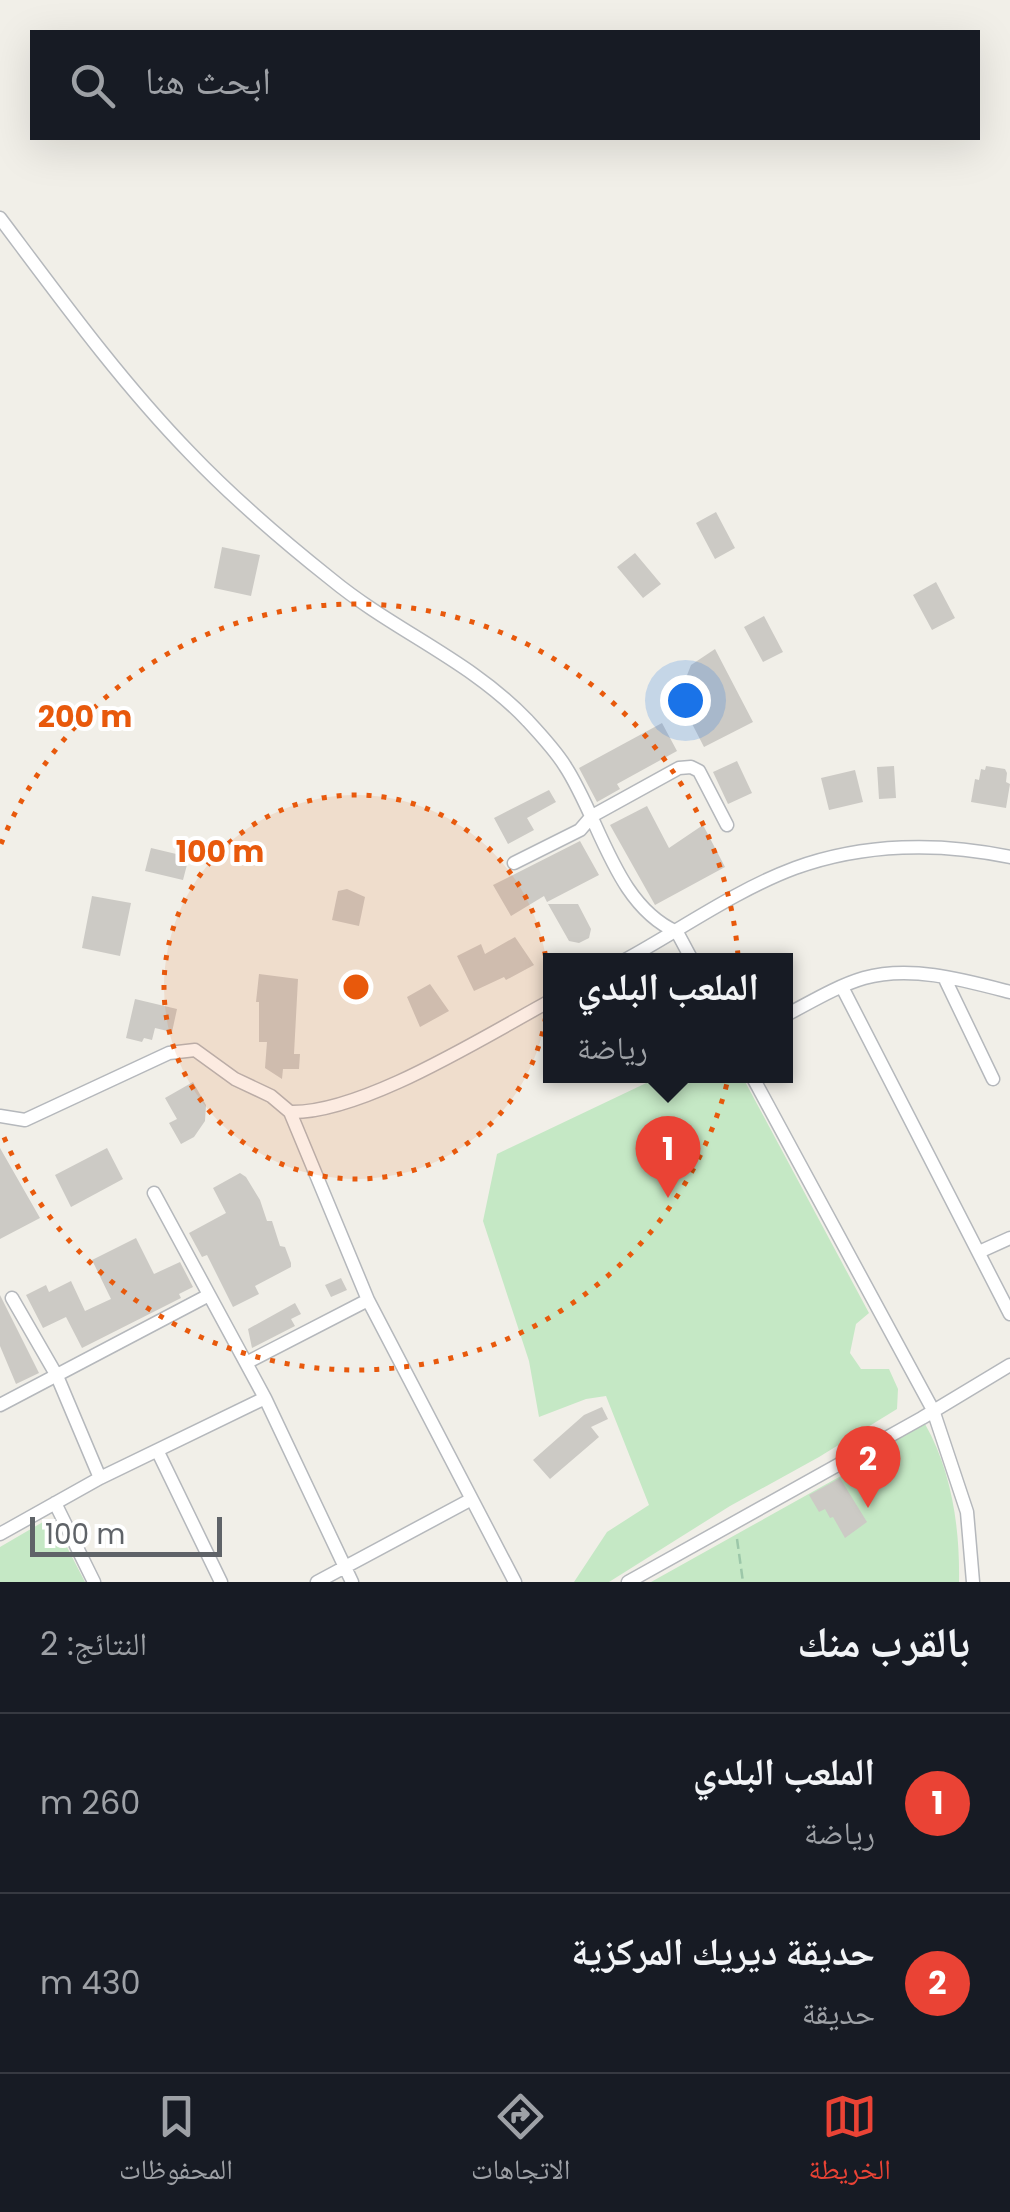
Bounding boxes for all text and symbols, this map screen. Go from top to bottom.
search box [30,30,980,140]
text: ابحث هنا [145,54,271,107]
icon: search [65,58,120,113]
your location [660,675,711,726]
text: 200 m [38,695,132,738]
text: 100 m [176,830,264,873]
popup [543,953,793,1083]
text: الملعب البلدي [577,960,759,1013]
centre of rings [338,969,374,1005]
text: رياضة [577,1025,648,1070]
pin: 1 [636,1116,700,1198]
pin: 2 [836,1426,900,1508]
scale bar [30,1512,222,1556]
text: 100 m [45,1515,125,1554]
text: بالقرب منك [797,1613,970,1672]
text: النتائج: 2 [40,1621,147,1666]
text: الملعب البلدي [693,1745,875,1798]
text: 260 m [40,1780,140,1825]
text: 1 [931,1780,944,1825]
text: رياضة [804,1810,875,1855]
text: حديقة ديريك المركزية [571,1925,875,1978]
text: 430 m [40,1960,141,2005]
text: 2 [928,1960,947,2005]
text: حديقة [802,1990,875,2035]
tab: المحفوظات [119,2089,233,2197]
tab: الاتجاهات [471,2089,570,2197]
tab: الخريطة [809,2089,891,2197]

